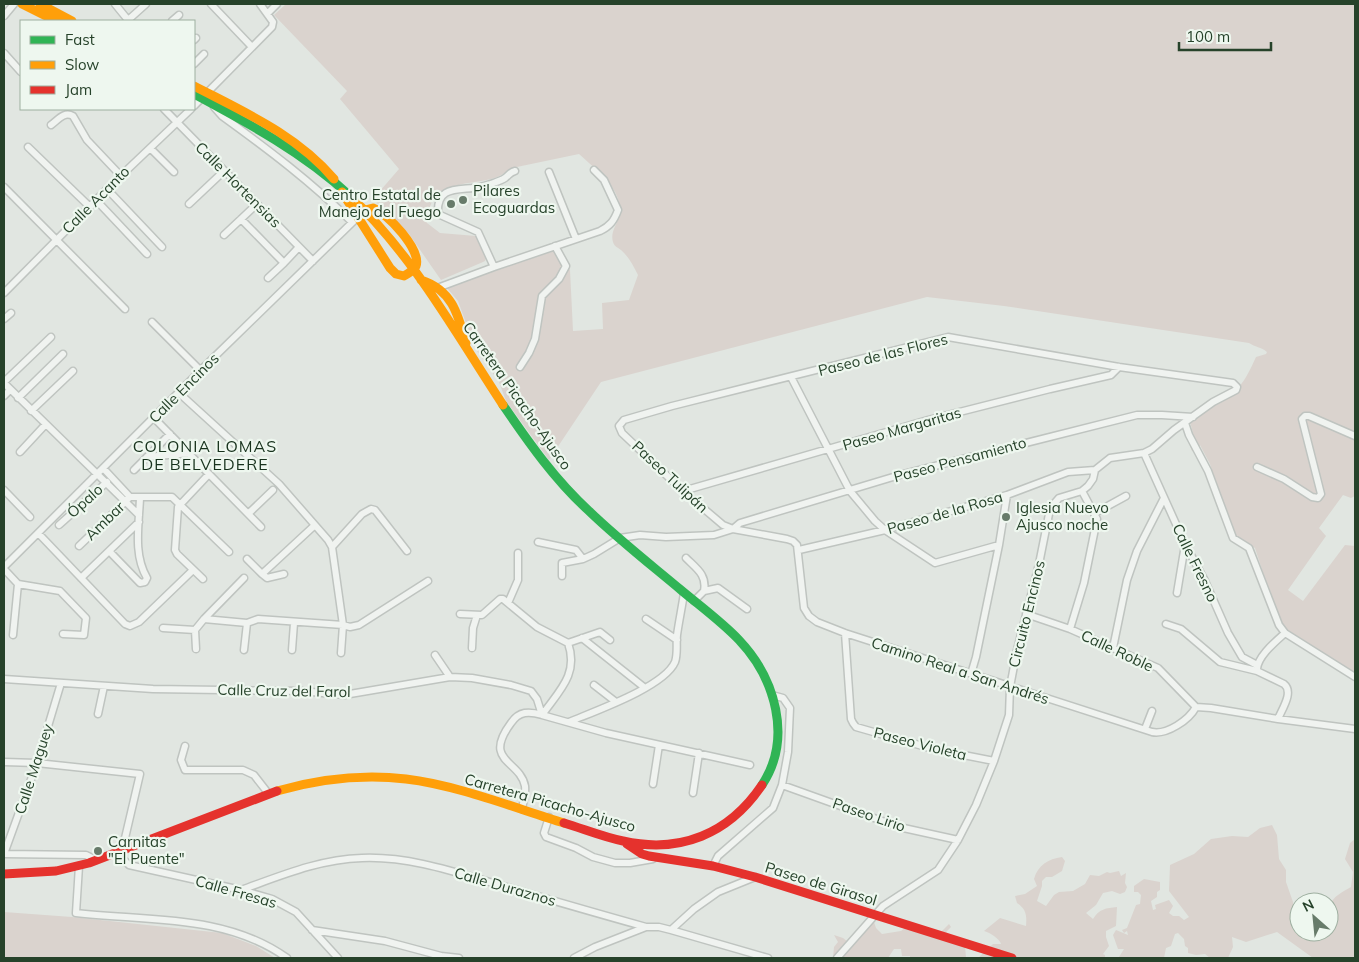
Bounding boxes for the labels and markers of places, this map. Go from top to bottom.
place label: Pilares Ecoguardas [473,181,555,217]
place label: Centro Estatal de Manejo del Fuego [319,185,441,221]
marker: Pilares Ecoguardas [457,194,469,206]
marker: Centro Estatal de Manejo del Fuego [445,198,457,210]
place label: Iglesia Nuevo Ajusco noche [1016,498,1109,534]
marker: Iglesia Nuevo Ajusco noche [1000,511,1012,523]
place label: Carnitas "El Puente" [108,832,185,868]
marker: Carnitas "El Puente" [92,845,104,857]

